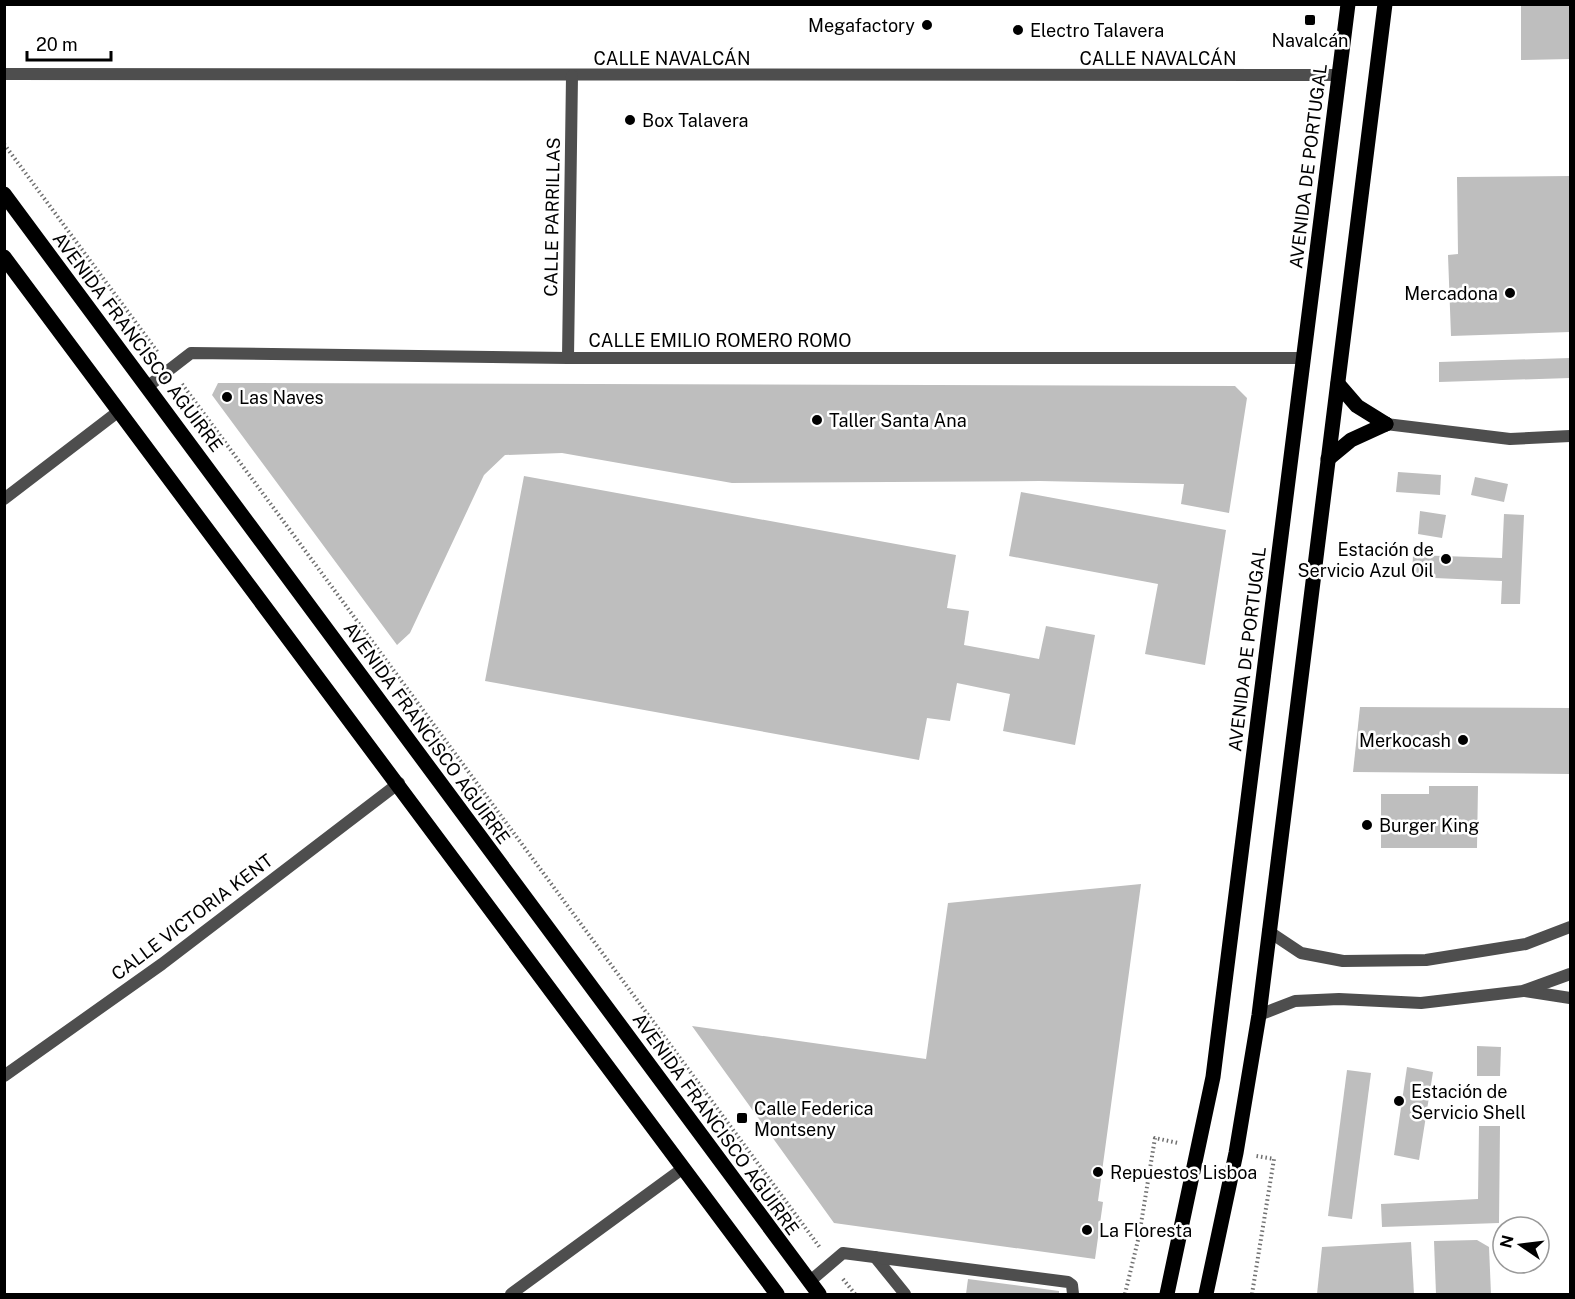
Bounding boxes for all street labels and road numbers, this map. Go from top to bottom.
street label: CALLE NAVALCÁN [594,47,750,69]
street label: CALLE NAVALCÁN [1080,47,1236,69]
street label: AVENIDA DE PORTUGAL [1285,62,1331,270]
street label: CALLE PARRILLAS [540,137,564,297]
street label: AVENIDA FRANCISCO AGUIRRE [49,228,227,456]
street label: CALLE EMILIO ROMERO ROMO [588,330,852,351]
street label: AVENIDA DE PORTUGAL [1224,545,1270,753]
street label: AVENIDA FRANCISCO AGUIRRE [339,618,515,848]
street label: CALLE VICTORIA KENT [107,849,277,984]
street label: AVENIDA FRANCISCO AGUIRRE [628,1009,804,1239]

